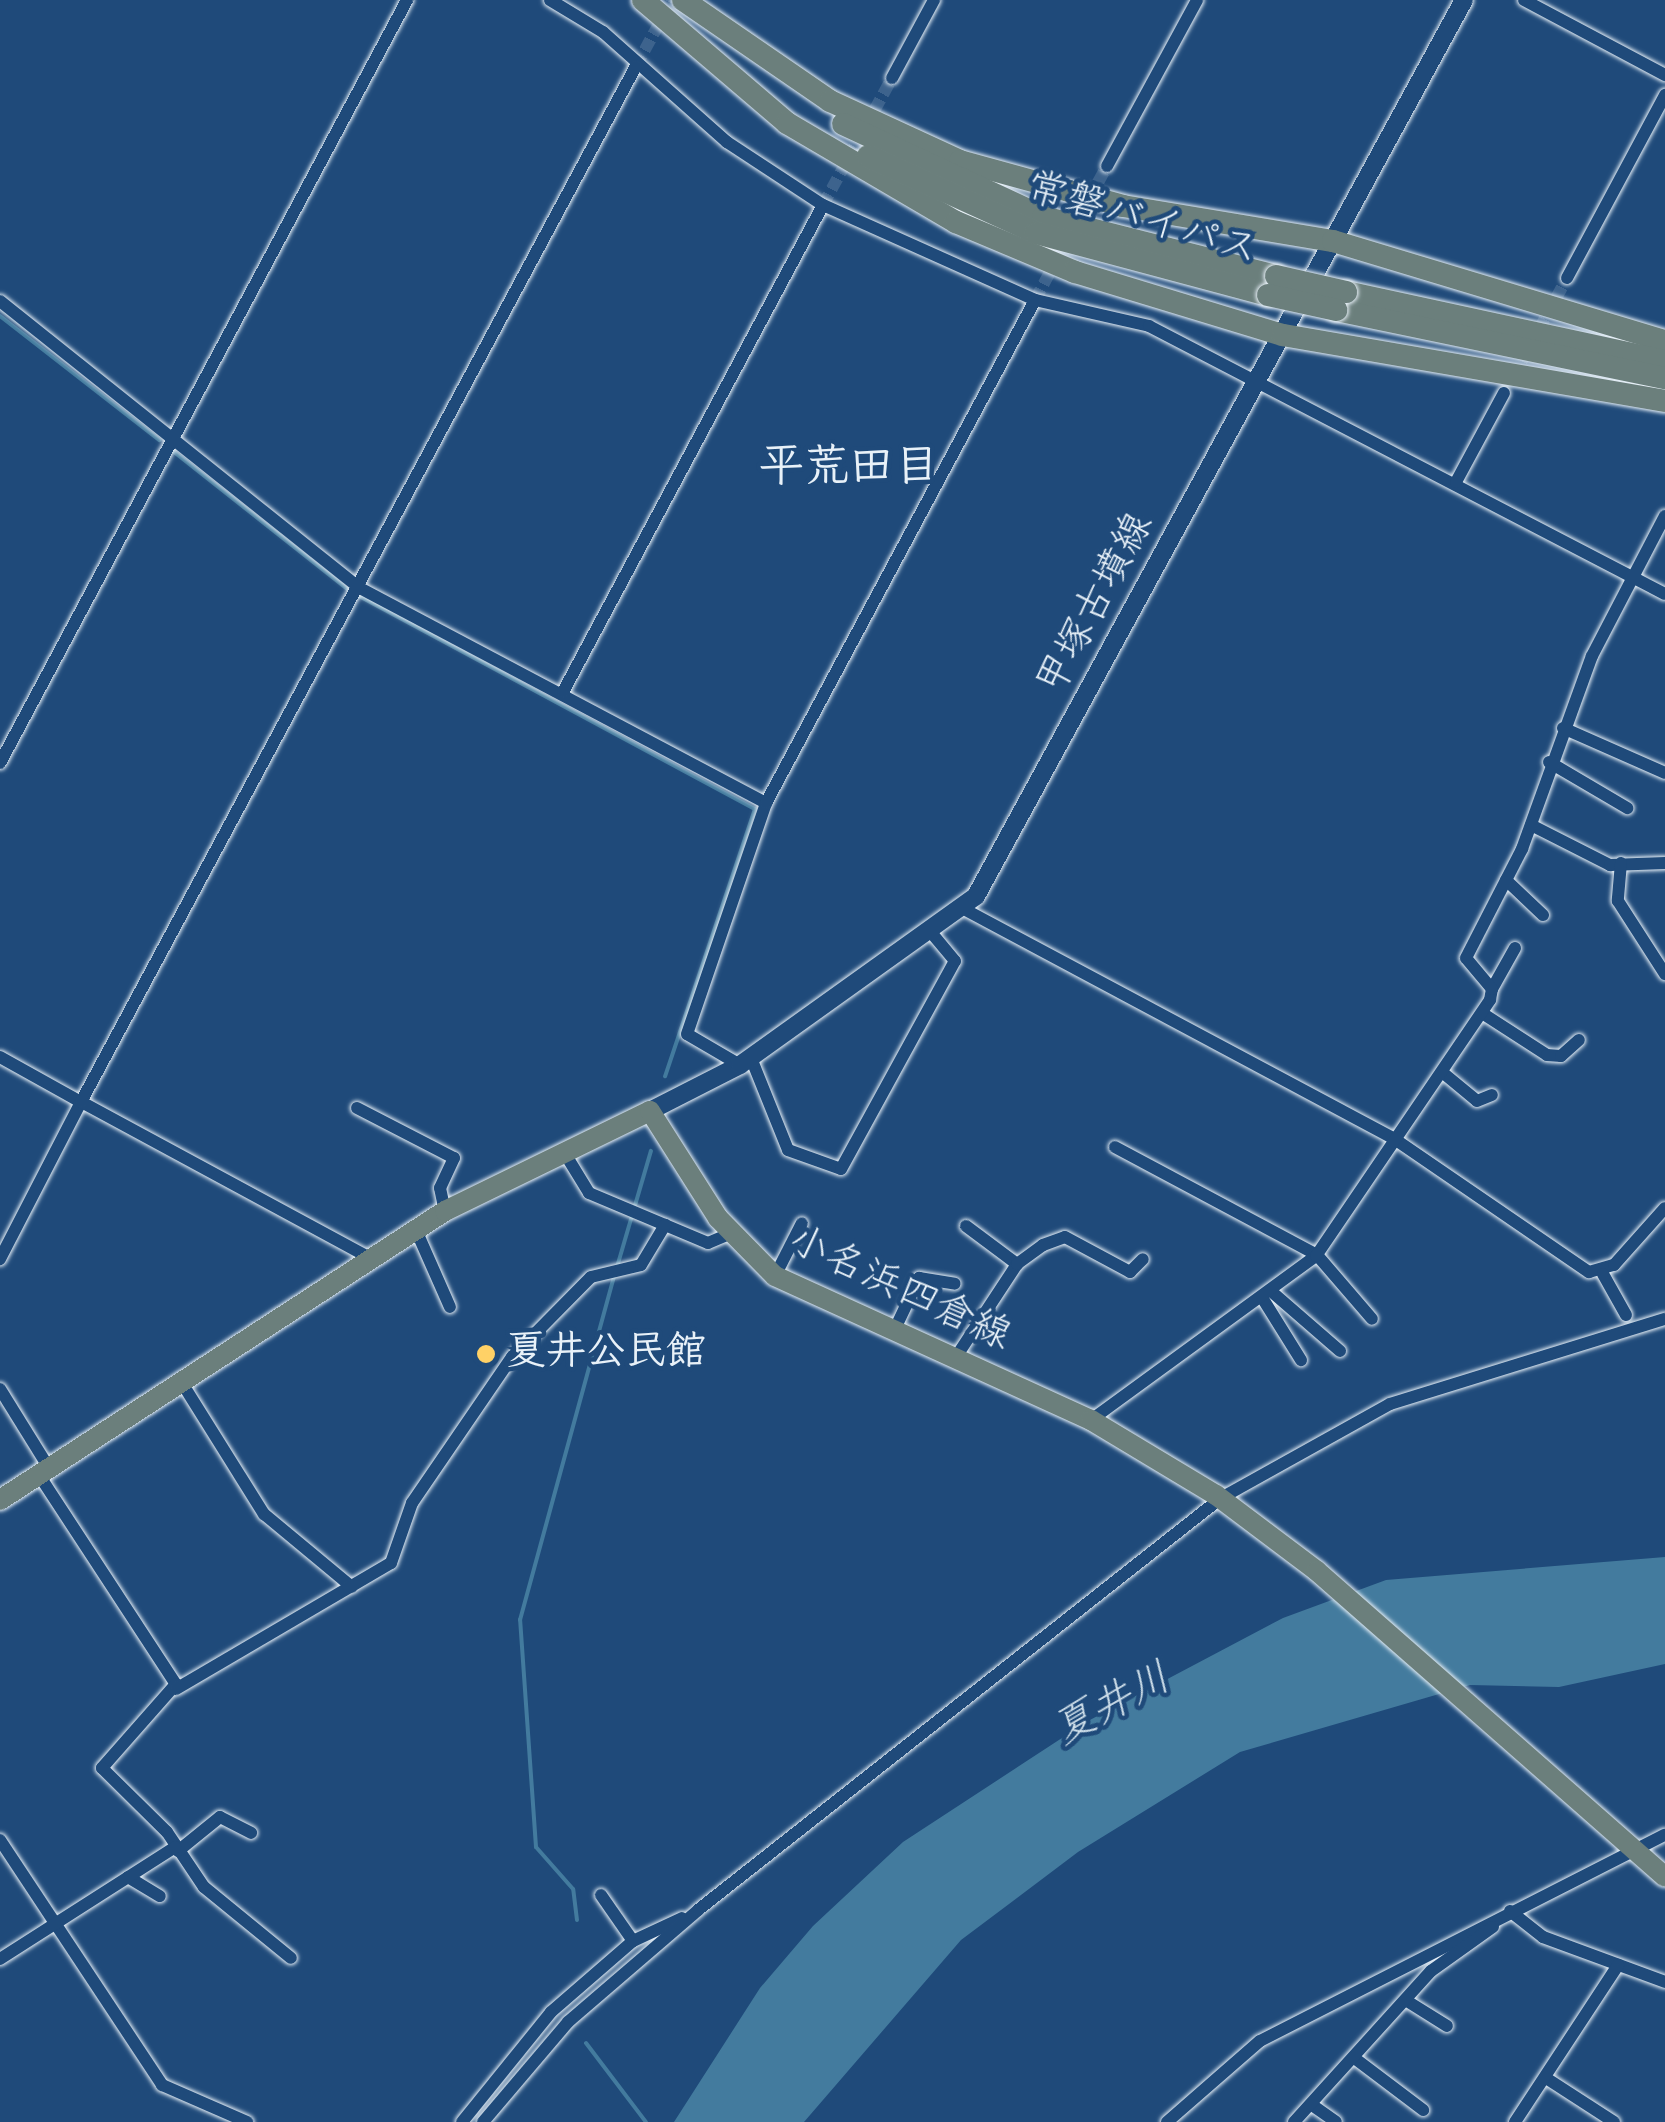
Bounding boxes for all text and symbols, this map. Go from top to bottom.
street label: 常磐バイパス [1020,165,1264,277]
district label: 平荒田目 [759,443,939,497]
street label: 甲塚古墳線 [1029,505,1165,705]
street label: 小名浜四倉線 [780,1218,1018,1362]
place label: 夏井公民館 [506,1330,706,1378]
marker: 夏井公民館 [475,1343,497,1365]
water label: 夏井川 [1046,1654,1180,1758]

